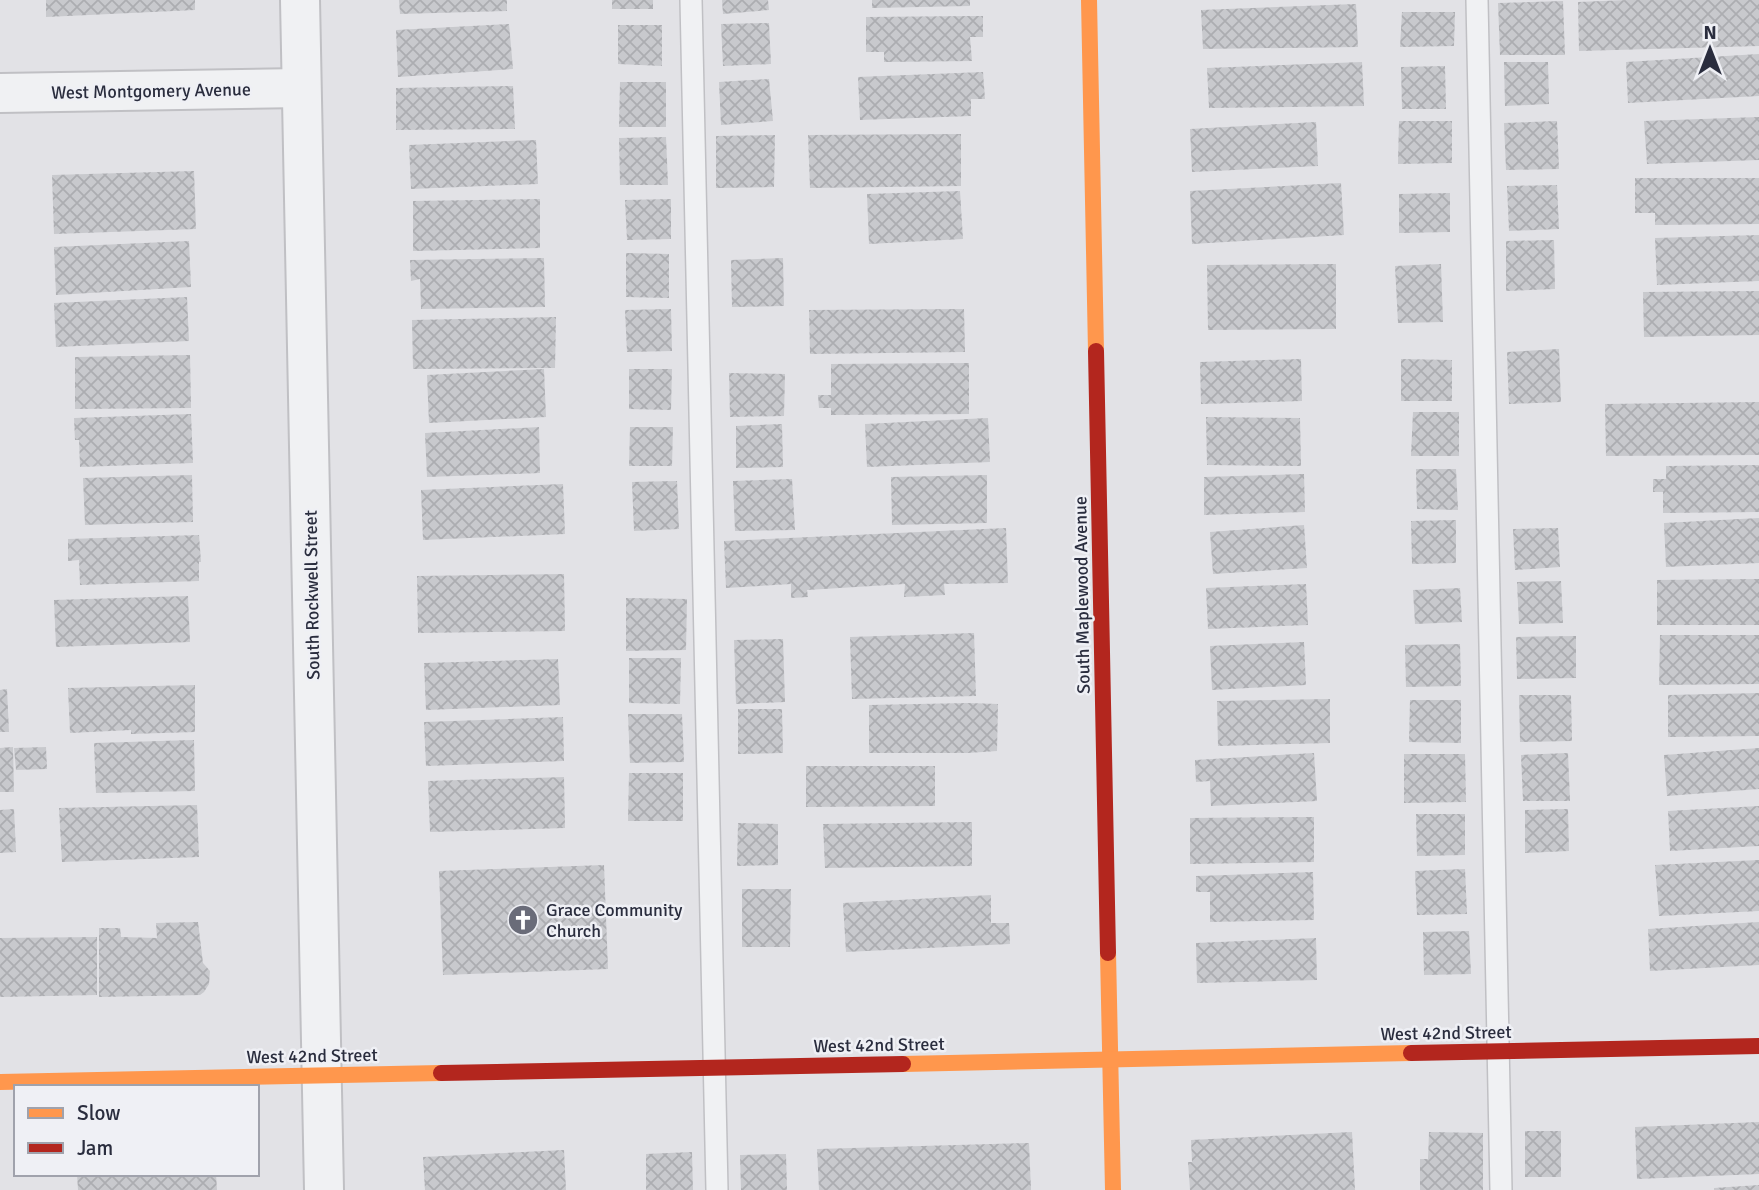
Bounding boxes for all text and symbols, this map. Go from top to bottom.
north arrow [1675,14,1745,84]
text: N [1703,21,1717,45]
street label: West Montgomery Avenue [51,78,251,104]
street label: South Maplewood Avenue [1069,496,1095,694]
street label: South Rockwell Street [300,510,324,680]
place label: Grace Community Church [546,899,683,942]
church icon: Grace Community Church [506,903,540,937]
street label: West 42nd Street [1380,1021,1512,1045]
street label: West 42nd Street [813,1033,945,1057]
street label: West 42nd Street [246,1044,378,1068]
legend [14,1085,259,1176]
text: Slow [77,1100,121,1126]
text: Jam [77,1135,113,1161]

